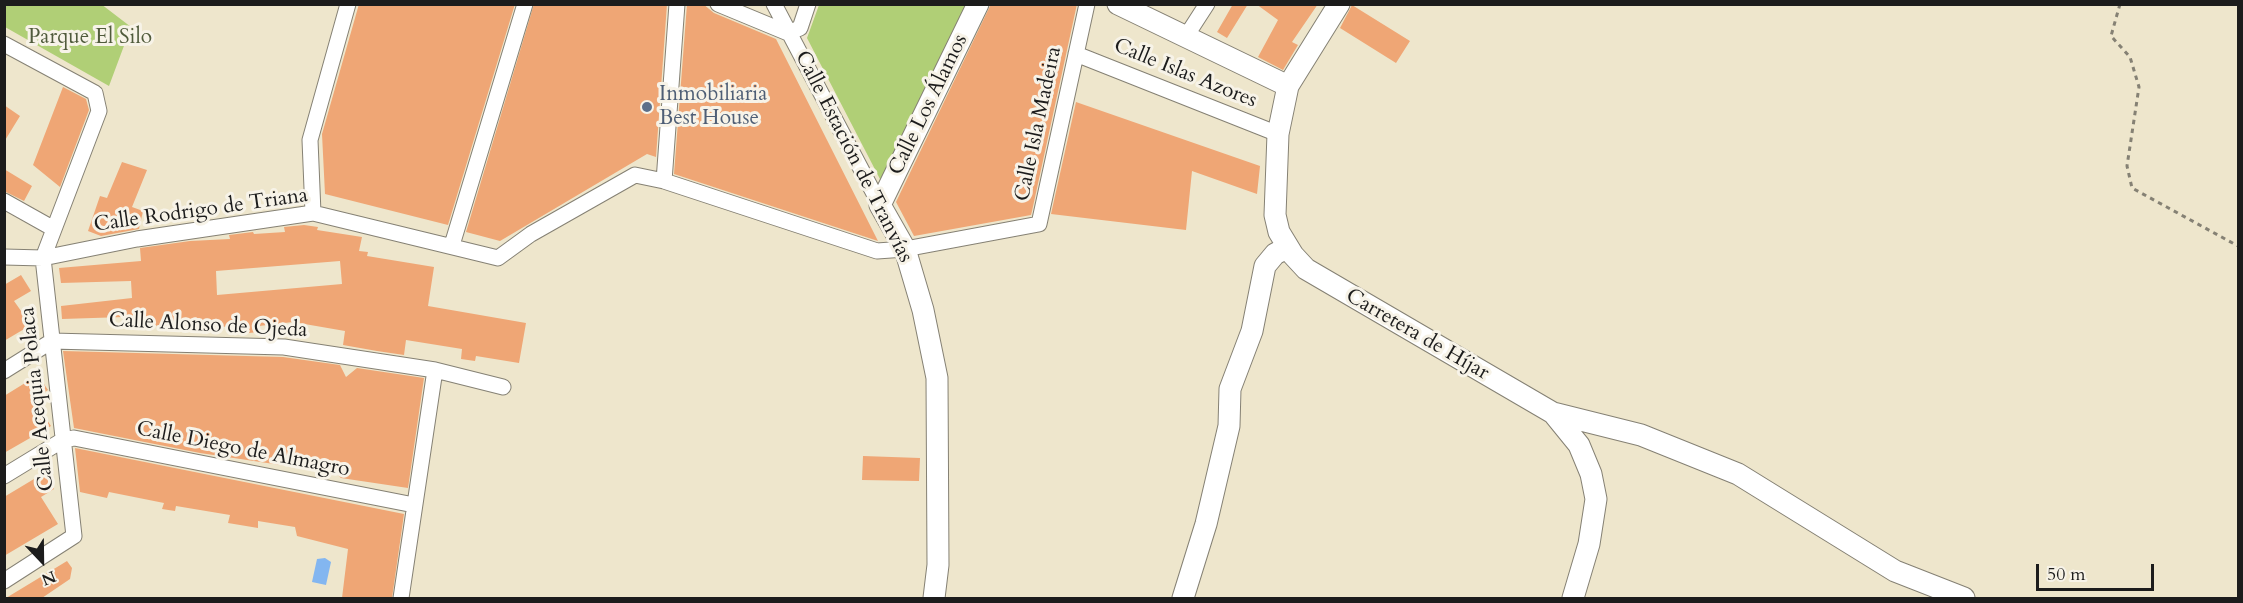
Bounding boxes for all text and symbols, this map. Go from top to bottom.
park label: Parque El Silo [28,25,152,51]
street label: Calle Los Álamos [884,31,974,179]
street label: Calle Islas Azores [1110,34,1260,114]
street label: Calle Isla Madeira [1010,44,1068,204]
street label: Calle Estación de Tranvías [789,47,917,267]
place label: Inmobiliaria Best House [659,82,767,132]
marker: Inmobiliaria Best House [640,100,654,114]
street label: Calle Rodrigo de Triana [92,184,310,238]
street label: Carretera de Híjar [1341,284,1493,386]
street label: Calle Acequia Polaca [16,306,60,492]
street label: Calle Alonso de Ojeda [108,308,308,344]
street label: Calle Diego de Almagro [134,417,352,483]
north arrow [12,531,72,591]
scale bar [2039,552,2158,590]
text: 50 m [2047,562,2086,587]
text: N [38,565,59,590]

